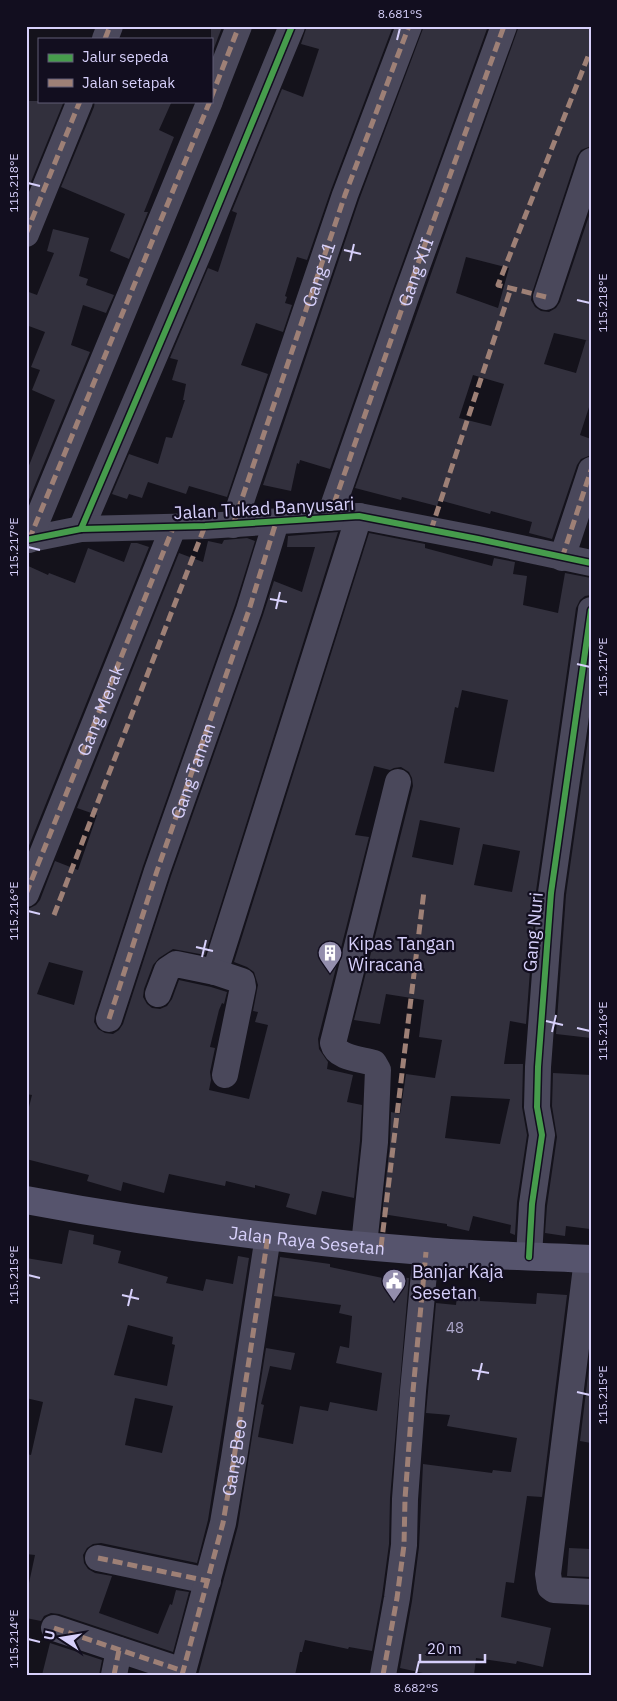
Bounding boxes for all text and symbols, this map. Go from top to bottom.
text: 8.681°S [378,6,422,21]
legend [38,38,212,102]
text: Jalur sepeda [82,47,169,66]
text: Jalan setapak [82,73,175,92]
text: 115.218°E [6,153,21,213]
street label: Gang XII [392,234,438,309]
street label: Gang 11 [296,238,340,310]
text: 115.218°E [595,273,610,333]
street label: Jalan Tukad Banyusari [173,492,355,524]
text: 115.217°E [6,517,21,577]
text: 115.217°E [595,637,610,697]
street label: Gang Merak [71,661,129,759]
street label: Gang Taman [165,719,220,822]
text: 115.216°E [6,881,21,941]
street label: Gang Nuri [518,891,548,973]
place label: Kipas Tangan Wiracana [348,932,455,976]
building icon: Kipas Tangan Wiracana [317,940,343,974]
text: 115.216°E [595,1001,610,1061]
street label: Jalan Raya Sesetan [228,1220,386,1259]
text: 115.215°E [6,1245,21,1305]
place label: Banjar Kaja Sesetan [412,1260,504,1304]
public building icon: Banjar Kaja Sesetan [381,1268,407,1302]
house number: 48 [446,1318,464,1337]
text: 115.215°E [595,1365,610,1425]
street label: Gang Beo [216,1417,251,1498]
text: 115.214°E [6,1609,21,1669]
north arrow [38,1614,88,1664]
text: U [39,1629,59,1642]
scale bar [420,1631,484,1663]
text: 20 m [427,1639,462,1658]
text: 8.682°S [394,1680,438,1695]

